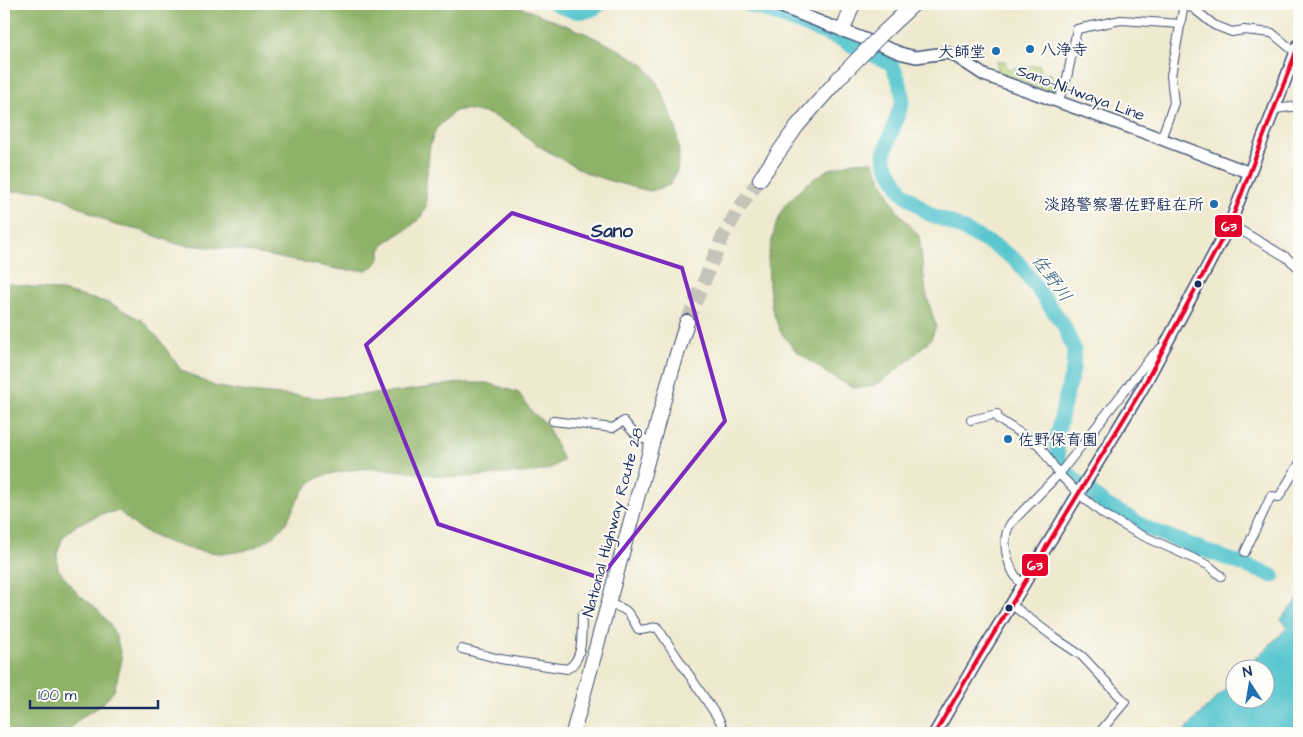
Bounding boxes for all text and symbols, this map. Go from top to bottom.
place label: 八浄寺 [1040,39,1088,61]
place label: 大師堂 [938,41,986,63]
marker: 八浄寺 [1024,43,1036,55]
marker: 大師堂 [990,45,1002,57]
street label: Sano-Ni-Iwaya Line [1013,60,1148,127]
place label: 淡路警察署佐野駐在所 [1044,194,1204,216]
marker: 淡路警察署佐野駐在所 [1208,198,1220,210]
line badge: 63 [1214,214,1243,238]
text: 63 [1221,217,1238,237]
district label: Sano [590,218,633,245]
water label: 佐野川 [1026,249,1078,307]
unlabelled marker [1193,279,1203,289]
street label: National Highway Route 28 [577,425,650,620]
place label: 佐野保育園 [1018,429,1098,451]
marker: 佐野保育園 [1002,433,1014,445]
line badge: 63 [1021,553,1049,577]
text: 63 [1027,556,1044,576]
unlabelled marker [1004,603,1014,613]
north arrow [1226,660,1276,710]
text: N [1241,662,1254,683]
scale bar [30,677,158,709]
text: 100 m [38,685,77,706]

